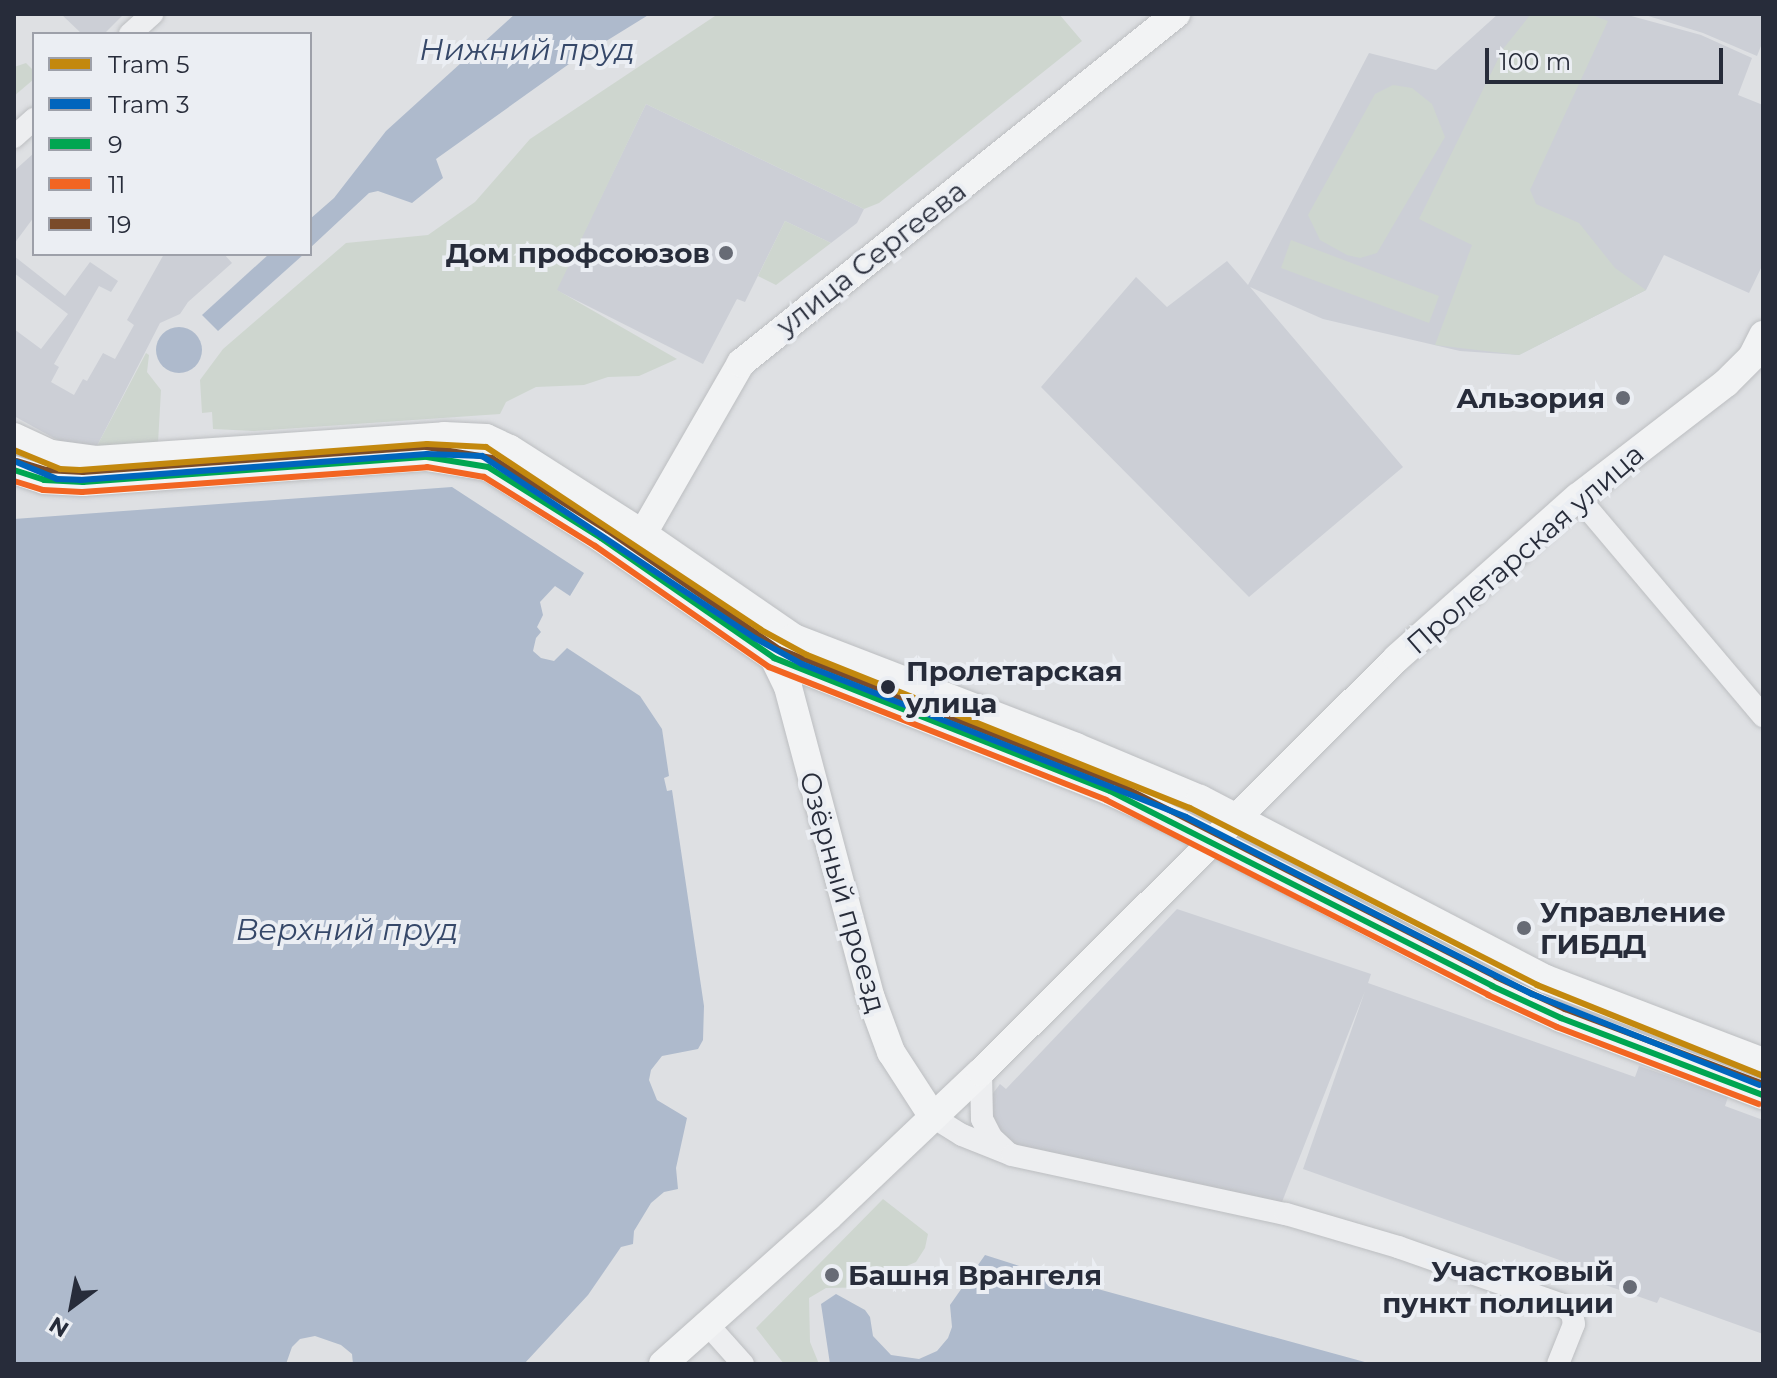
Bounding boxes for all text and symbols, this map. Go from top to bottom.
legend [32,32,312,256]
water label: Нижний пруд [419,32,635,68]
scale bar [1489,32,1727,82]
text: 100 m [1499,47,1571,76]
text: Tram 5 [108,50,190,79]
text: Tram 3 [108,90,190,119]
text: 9 [108,130,123,159]
text: 11 [108,170,125,199]
street label: улица Сергеева [770,174,972,342]
text: 19 [108,210,131,239]
place label: Дом профсоюзов [446,236,710,270]
marker: Дом профсоюзов [717,244,735,262]
place label: Альзория [1456,381,1605,415]
marker: Альзория [1612,387,1634,409]
street label: Пролетарская улица [1400,437,1650,661]
place label: Пролетарская улица [906,654,1122,720]
marker: Пролетарская улица [877,676,899,698]
street label: Озёрный проезд [793,768,893,1016]
place label: Управление ГИБДД [1540,895,1726,961]
water label: Верхний пруд [236,912,458,948]
marker: Управление ГИБДД [1515,919,1533,937]
place label: Участковый пункт полиции [1382,1254,1614,1320]
place label: Башня Врангеля [848,1258,1102,1292]
north arrow [32,1266,112,1346]
marker: Башня Врангеля [823,1266,841,1284]
marker: Участковый пункт полиции [1621,1278,1639,1296]
text: N [44,1311,74,1343]

